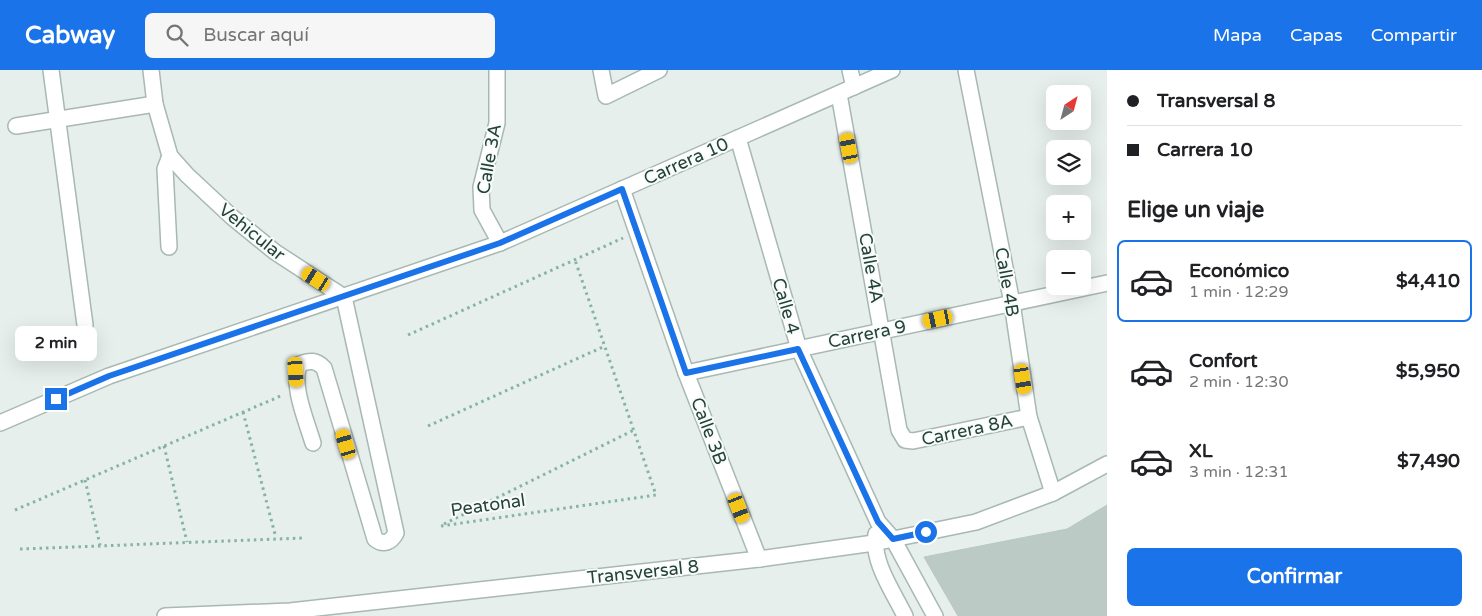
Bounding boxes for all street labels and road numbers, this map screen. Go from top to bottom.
street label: Calle 3A [472,122,506,196]
street label: Carrera 10 [640,133,732,189]
street label: Vehicular [214,199,290,266]
street label: Calle 4A [854,231,888,305]
street label: Calle 4B [990,245,1024,319]
street label: Calle 4 [767,275,805,337]
street label: Carrera 9 [826,315,908,353]
street label: Calle 3B [686,394,732,468]
street label: Carrera 8A [919,410,1015,450]
street label: Peatonal [449,489,527,521]
street label: Transversal 8 [586,555,700,589]

